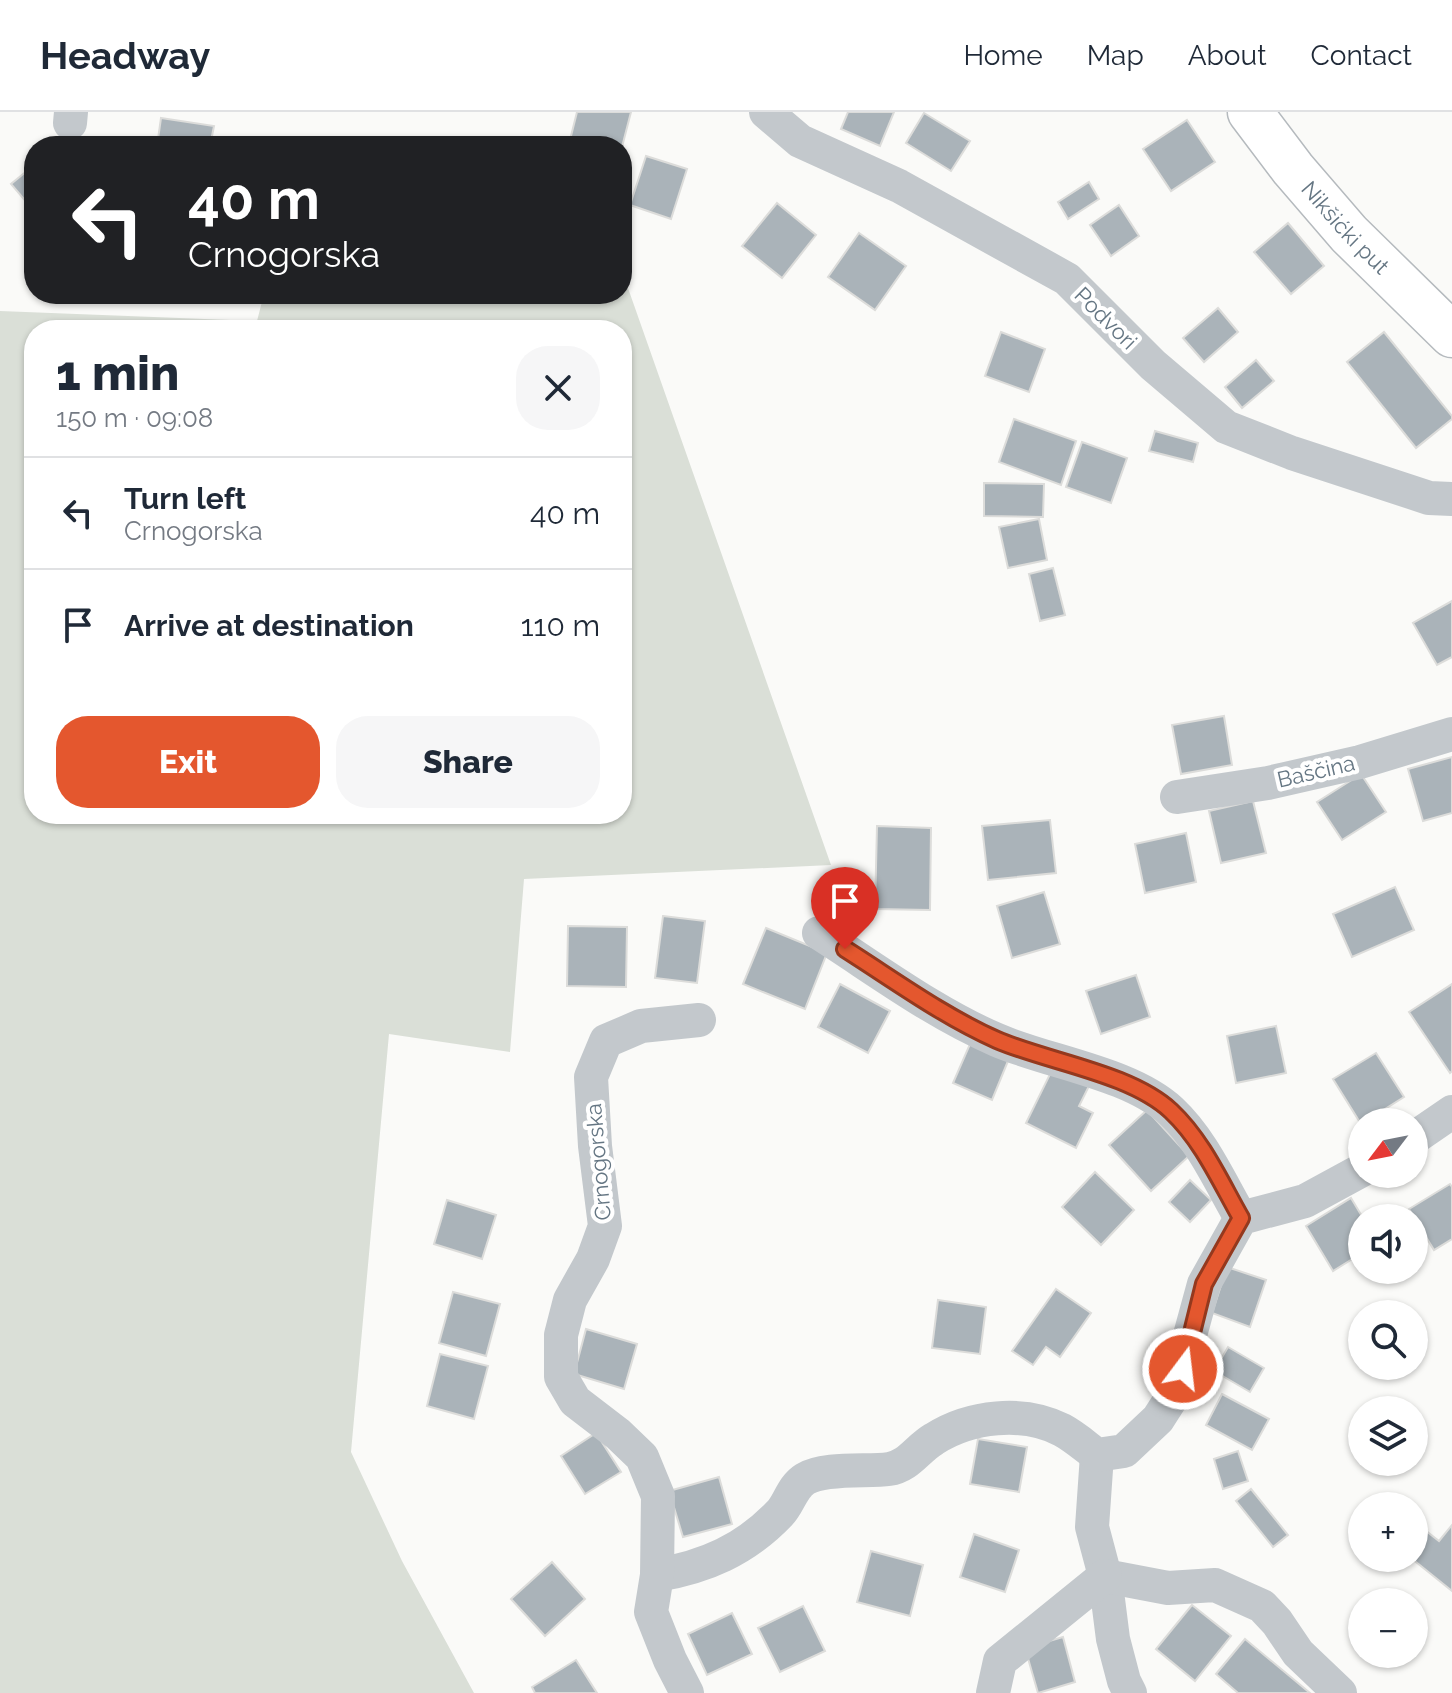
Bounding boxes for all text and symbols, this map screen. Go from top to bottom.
text: Headway [40,33,210,78]
text: Home [963,39,1043,72]
text: Map [1087,39,1144,72]
text: About [1188,39,1267,72]
text: Contact [1311,39,1412,72]
text: 40 m [188,166,320,232]
icon: left [56,168,160,272]
street label: Nikšićki put [1296,176,1395,280]
text: Crnogorska [188,233,380,275]
street label: Podvori [1070,282,1142,354]
text: 1 min [56,345,179,401]
button: close [516,346,600,430]
text: 150 m · 09:08 [56,403,213,433]
text: Turn left [124,481,246,516]
icon: left [56,491,100,535]
text: 40 m [530,496,600,531]
text: Crnogorska [124,516,263,546]
icon: arrive [56,603,100,647]
text: Arrive at destination [124,608,414,643]
text: 110 m [521,608,600,643]
button: Exit [56,716,320,808]
button: Share [336,716,600,808]
street label: Baščina [1275,749,1357,793]
pin [811,867,879,949]
icon: arrive [823,879,867,923]
street label: Crnogorska [580,1102,616,1222]
north arrow [1348,1108,1428,1188]
map controls [1348,1108,1428,1668]
button: sound [1348,1204,1428,1284]
button: search [1348,1300,1428,1380]
position arrow [1141,1327,1225,1411]
button: layers [1348,1396,1428,1476]
button: + [1348,1492,1428,1572]
button: − [1348,1588,1428,1668]

